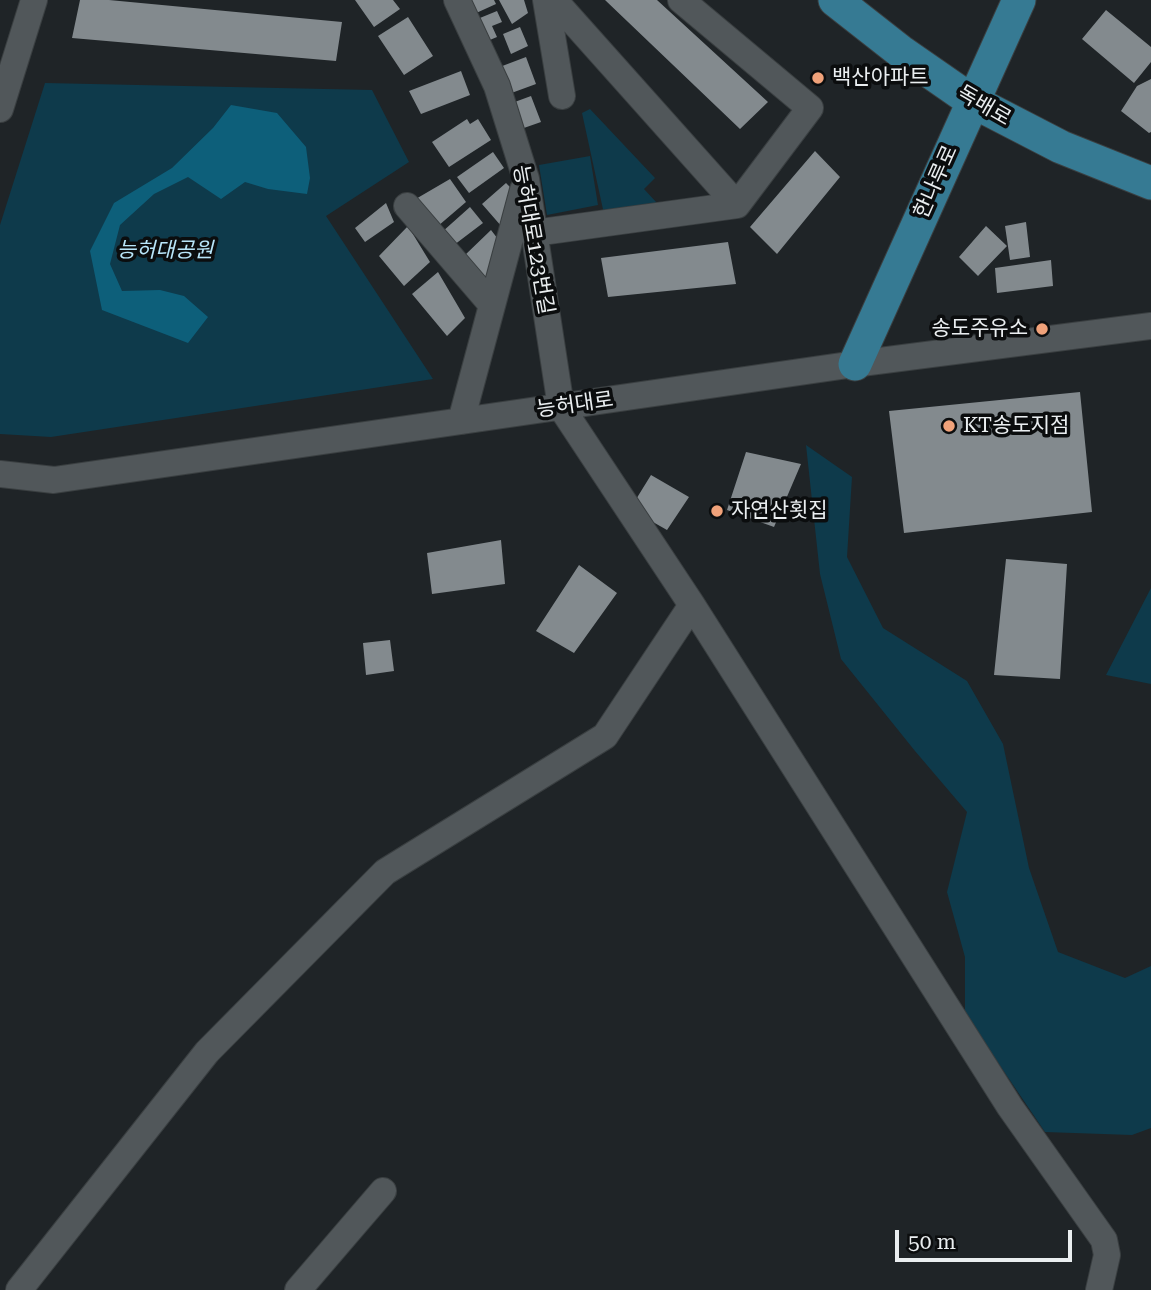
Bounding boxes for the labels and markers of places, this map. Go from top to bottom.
place label: 백산아파트 [832,65,929,91]
marker: 백산아파트 [810,70,826,86]
place label: 송도주유소 [931,316,1028,342]
marker: 송도주유소 [1034,321,1050,337]
place label: KT송도지점 [963,413,1069,439]
marker: KT송도지점 [941,418,957,434]
place label: 자연산횟집 [731,498,828,524]
marker: 자연산횟집 [709,503,725,519]

